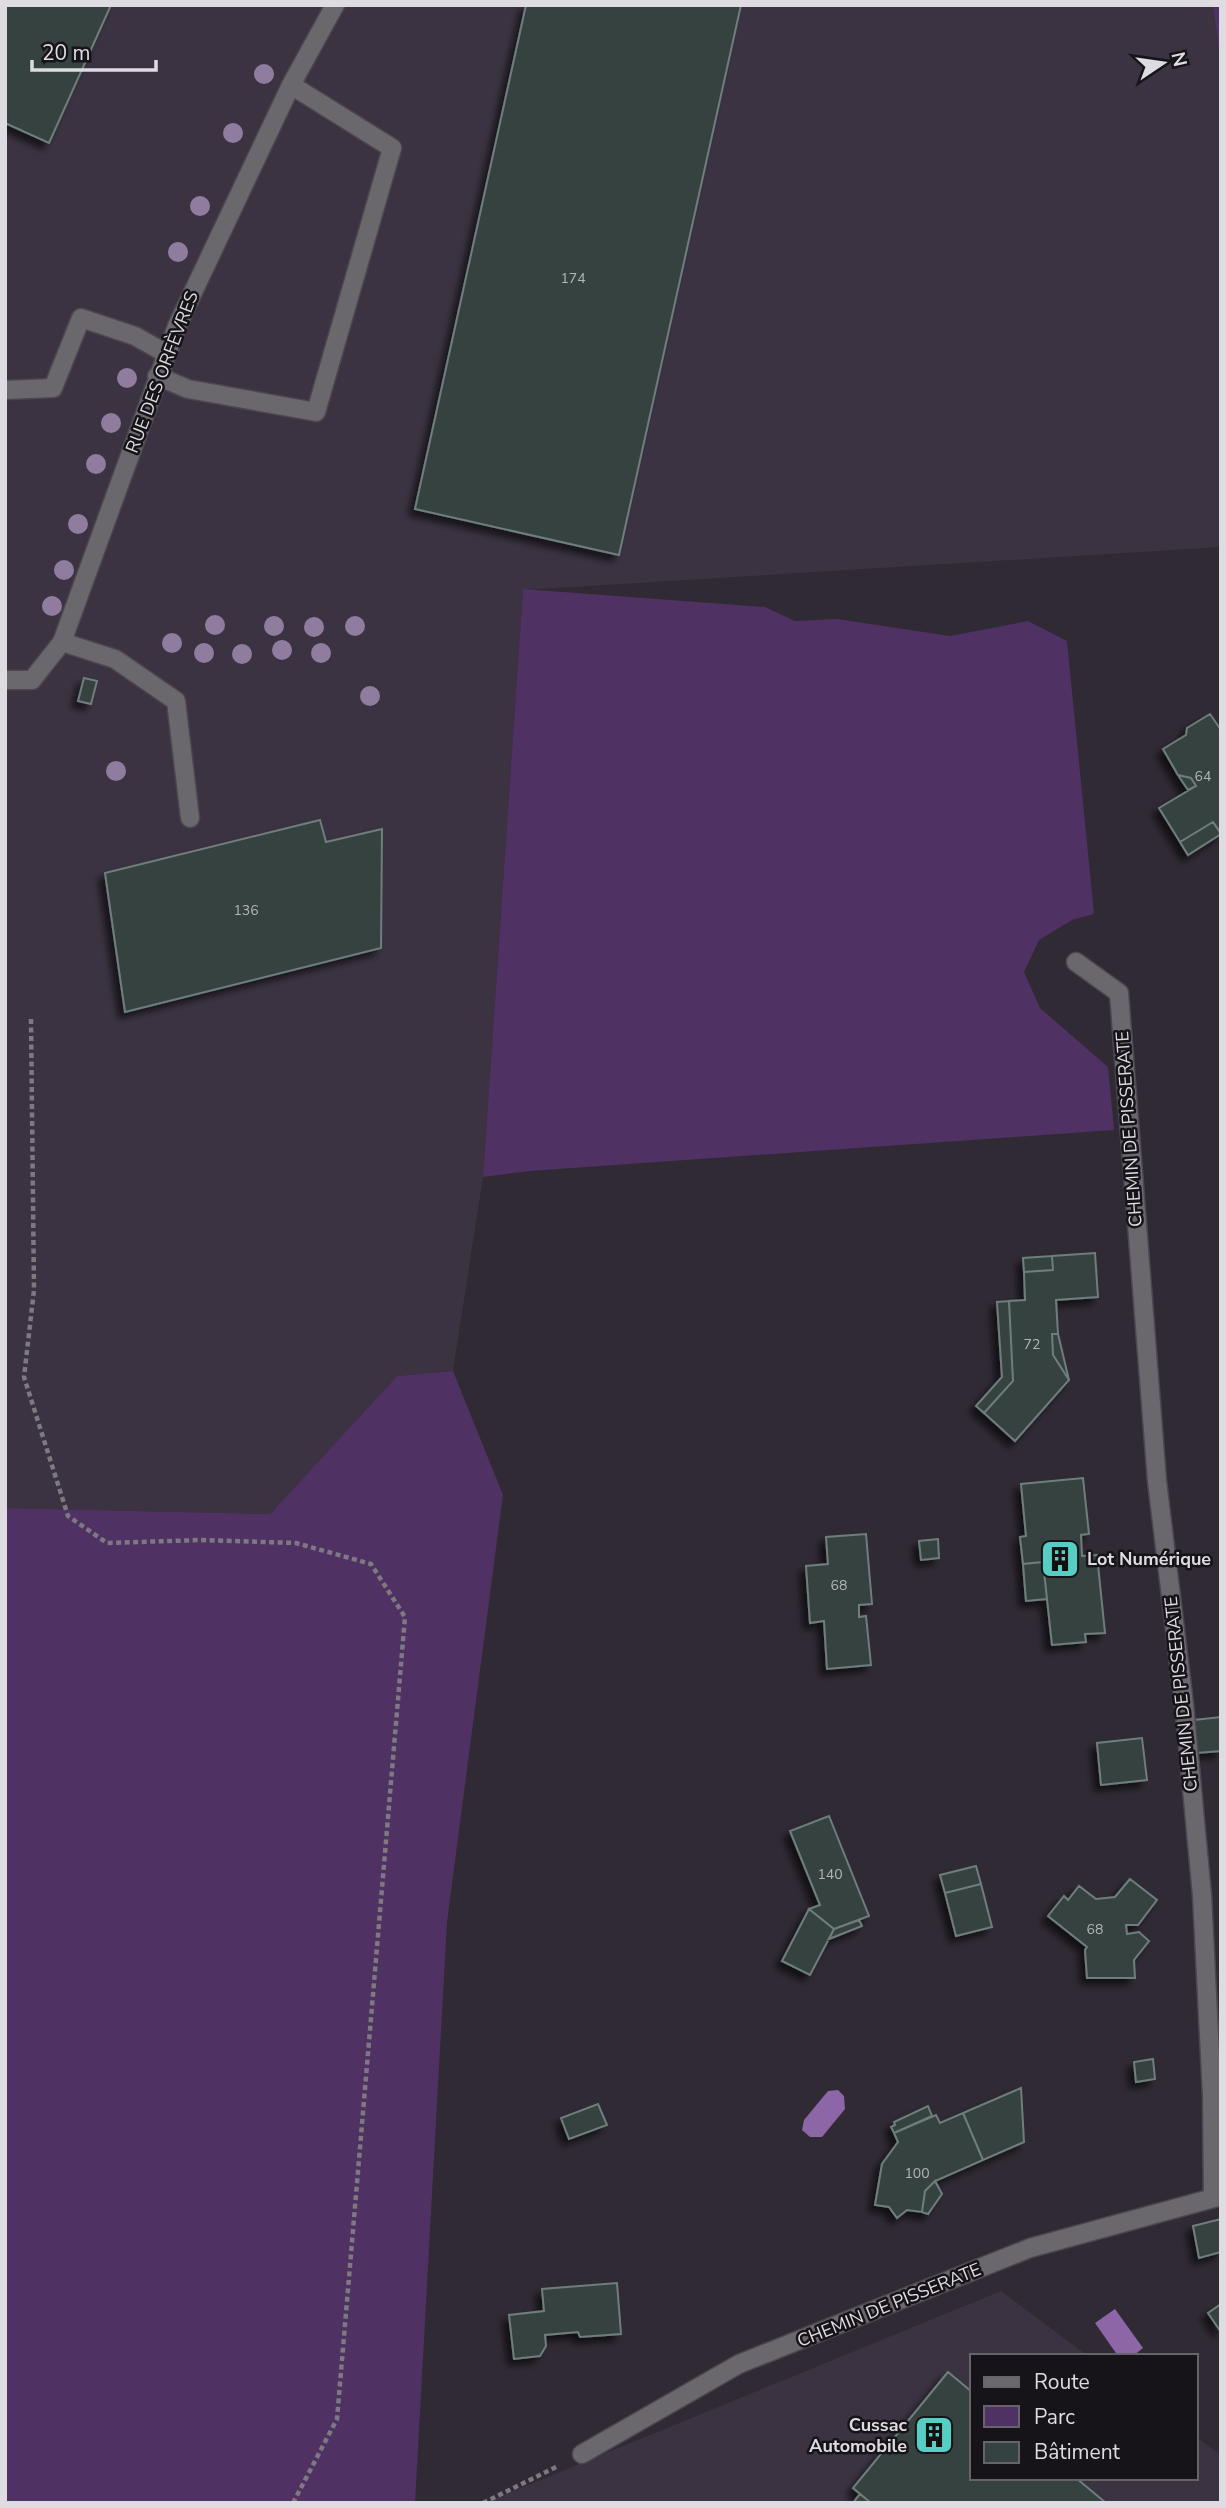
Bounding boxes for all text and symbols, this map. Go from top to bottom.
scale bar [32,28,156,72]
north arrow [1128,28,1198,98]
text: 20 m [42,39,91,67]
text: N [1164,50,1193,69]
house number: 174 [560,269,586,288]
street label: RUE DES ORFÈVRES [120,288,204,456]
house number: 64 [1195,767,1211,786]
house number: 136 [233,901,259,920]
street label: CHEMIN DE PISSERATE [1110,1030,1148,1228]
house number: 72 [1024,1335,1040,1354]
building icon: Lot Numérique [1039,1538,1081,1580]
place label: Lot Numérique [1087,1547,1211,1571]
house number: 68 [831,1576,847,1595]
street label: CHEMIN DE PISSERATE [1159,1595,1203,1793]
house number: 140 [817,1865,843,1884]
house number: 68 [1087,1920,1103,1939]
house number: 100 [904,2164,930,2183]
street label: CHEMIN DE PISSERATE [794,2257,984,2353]
legend [970,2354,1198,2480]
text: Route [1034,2368,1090,2396]
text: Parc [1034,2403,1075,2431]
place label: Cussac Automobile [809,2413,907,2458]
building icon: Cussac Automobile [913,2414,955,2456]
text: Bâtiment [1034,2438,1121,2466]

